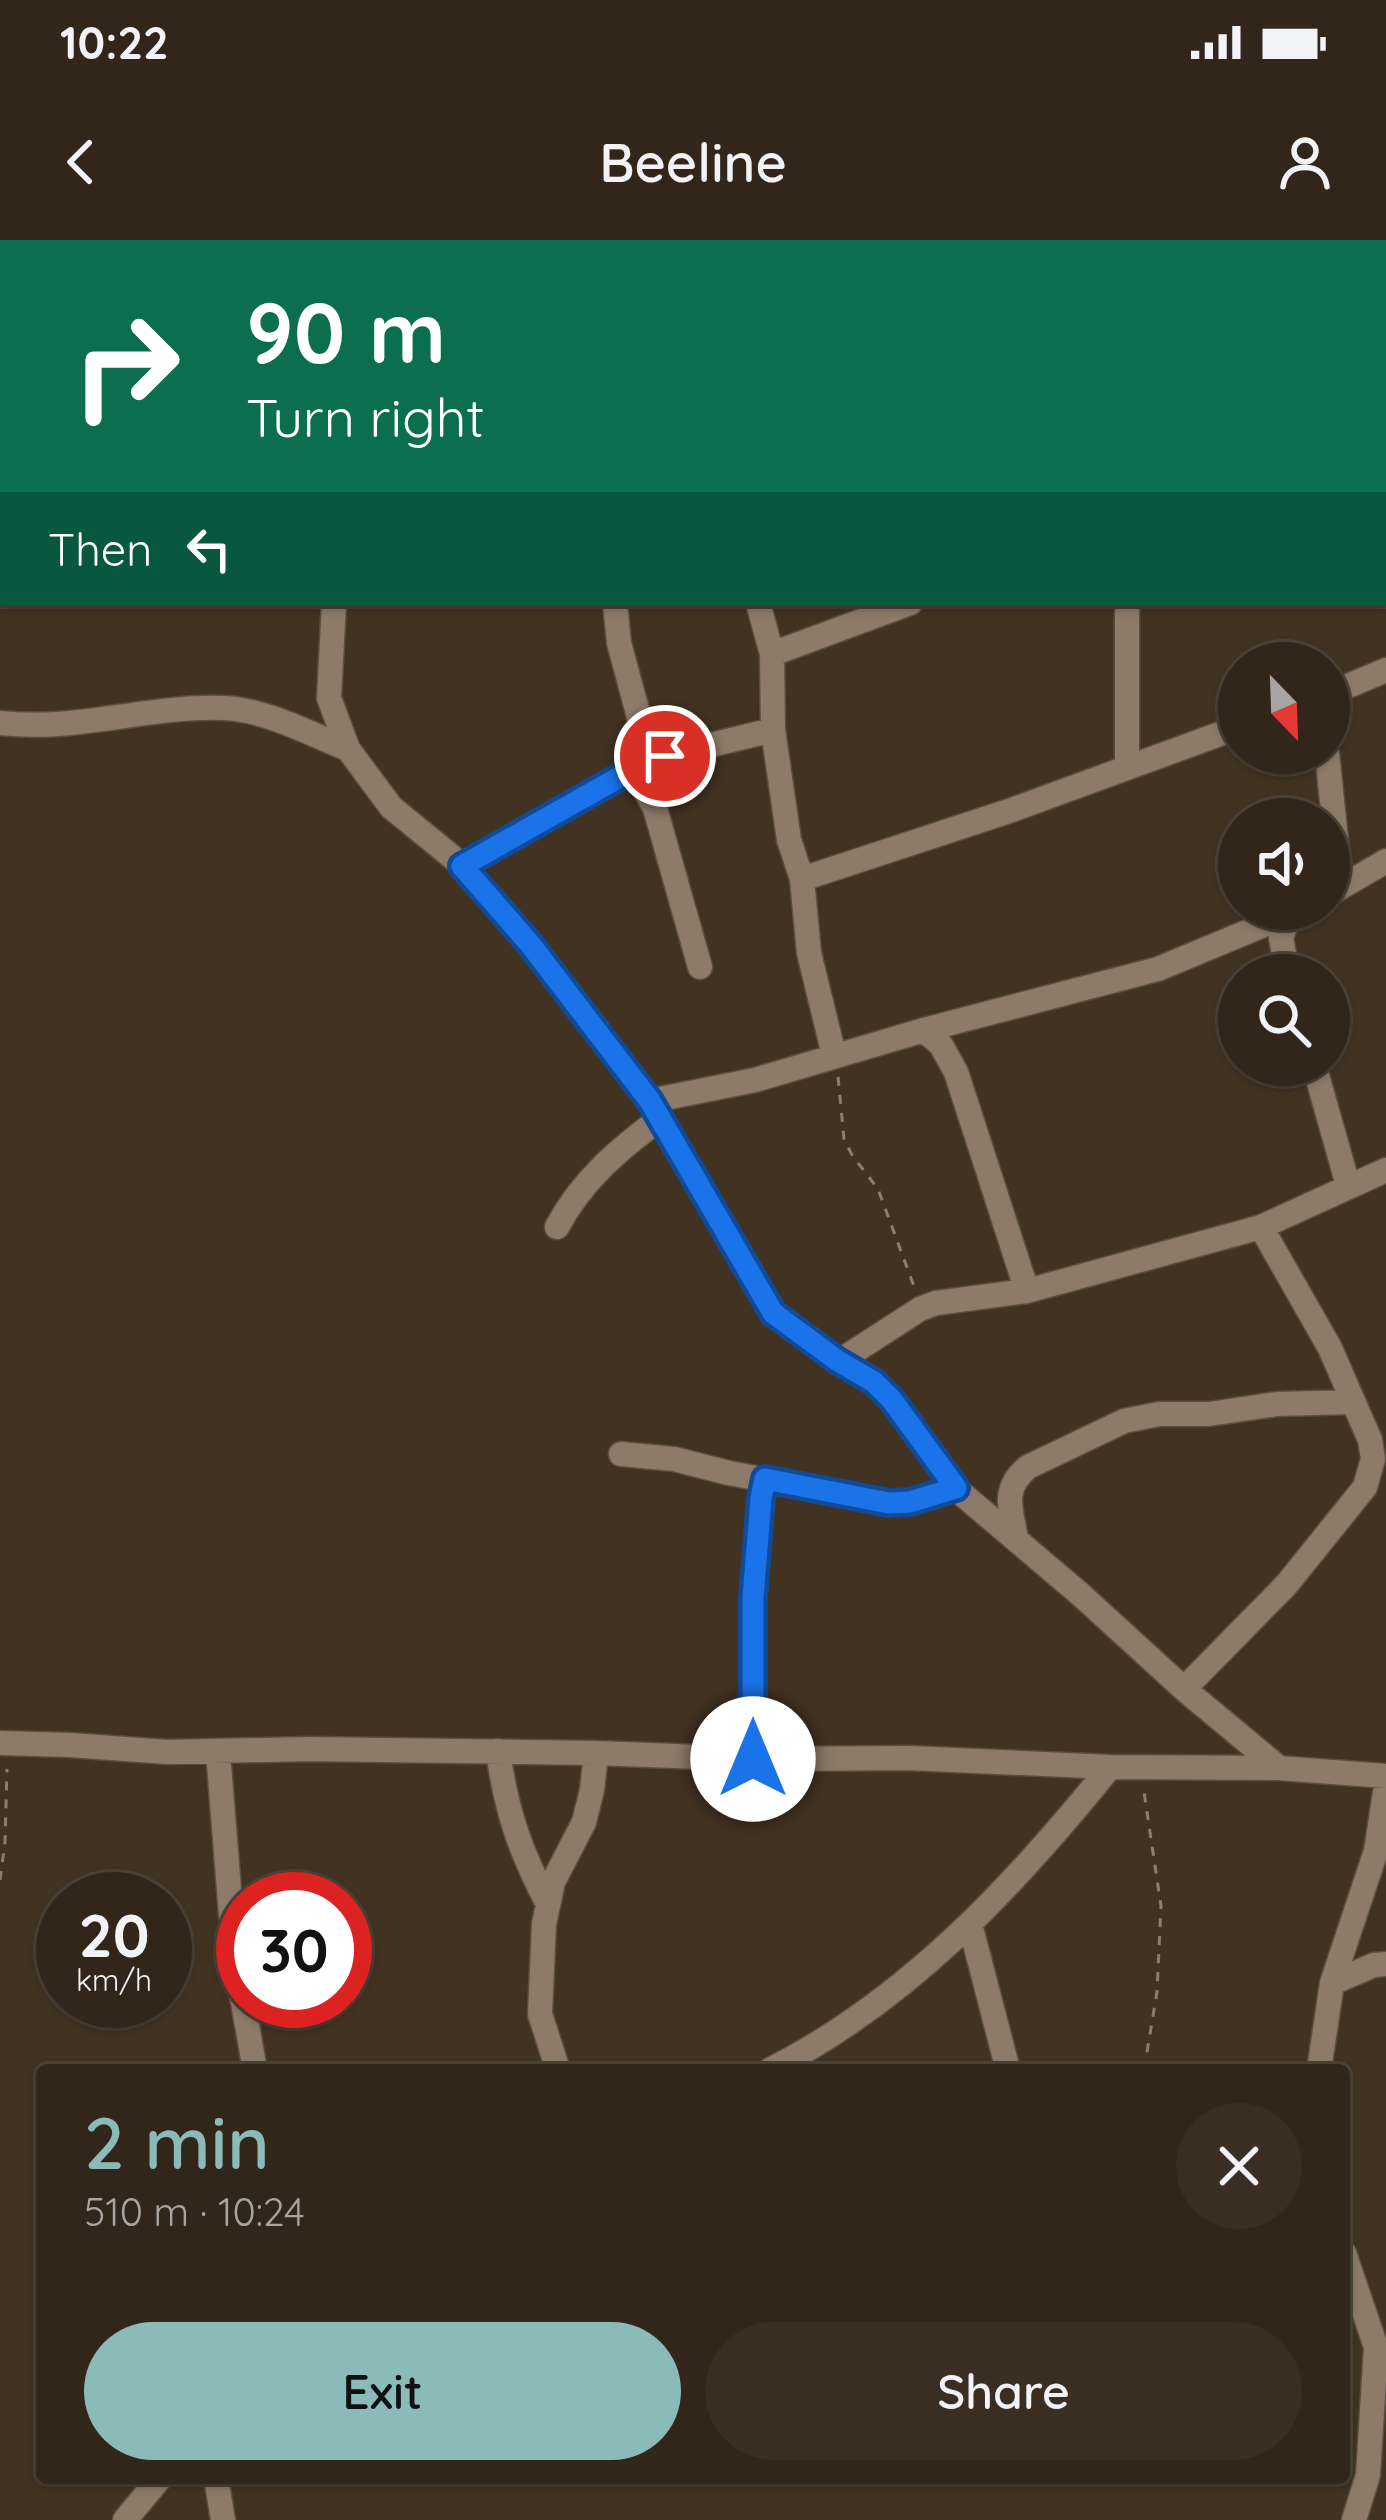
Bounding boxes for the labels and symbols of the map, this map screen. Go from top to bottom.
north arrow [1218,642,1350,774]
pin [614,705,716,807]
position arrow [690,1696,816,1822]
speed limit sign: 30 [216,1872,372,2028]

